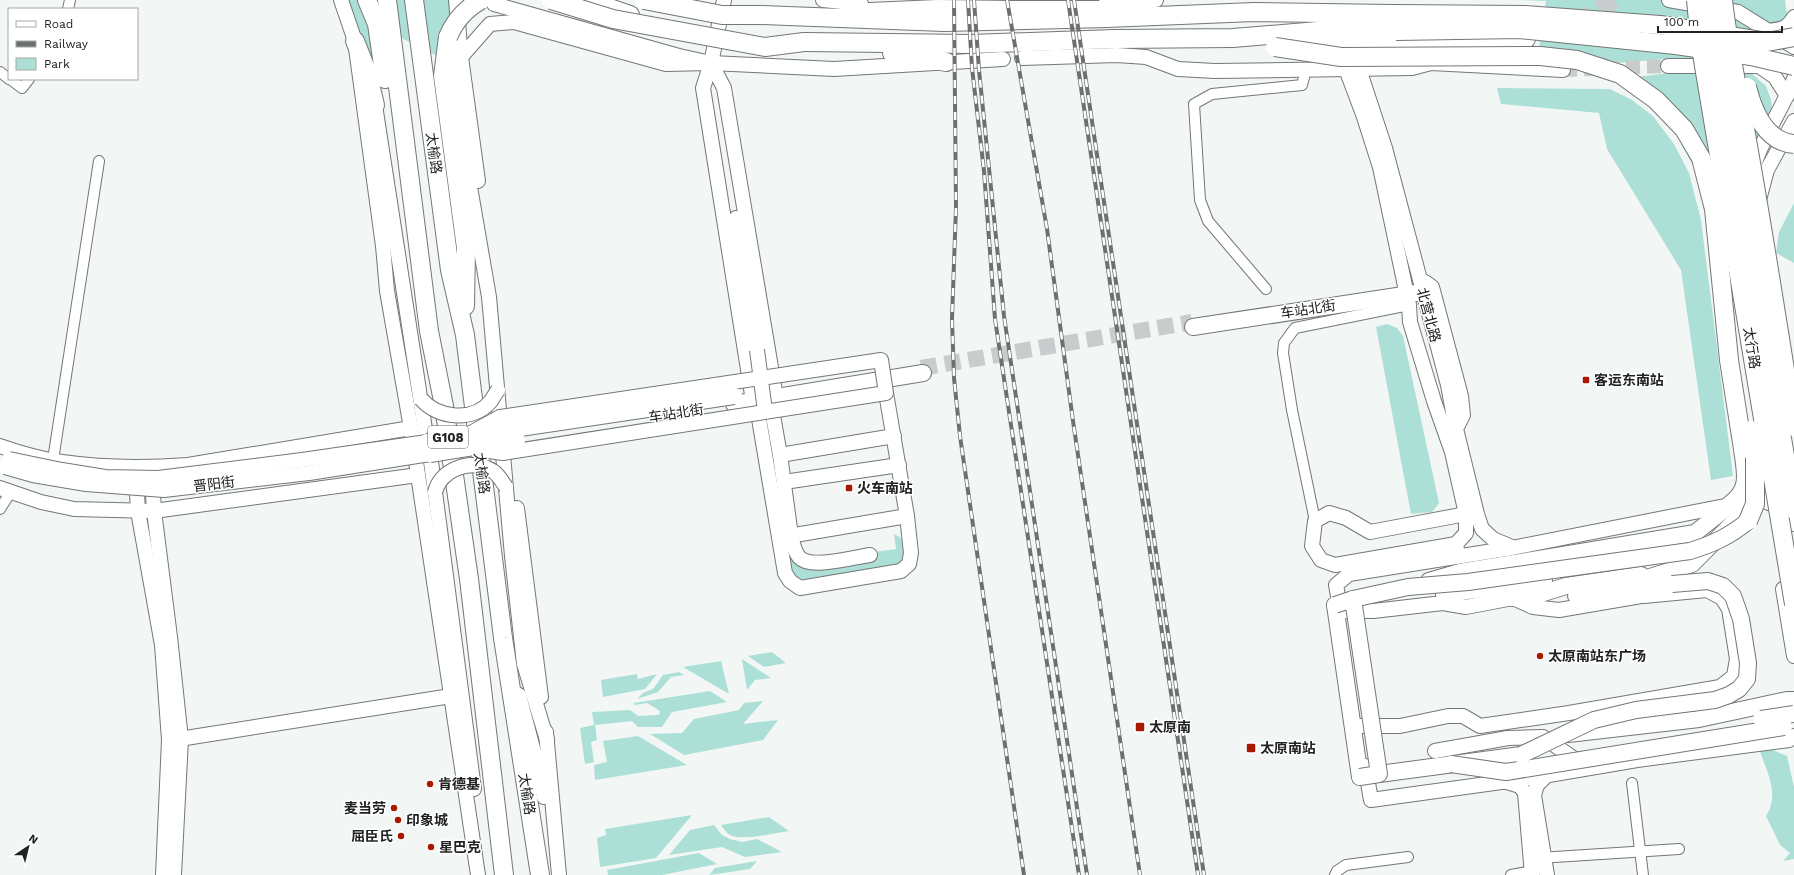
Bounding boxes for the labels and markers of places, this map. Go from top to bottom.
place label: 客运东南站 [1594,372,1664,388]
marker: 客运东南站 [1581,375,1591,385]
place label: 火车南站 [857,480,913,496]
marker: 火车南站 [844,483,854,493]
place label: 太原南站东广场 [1548,648,1646,664]
marker: 太原南站东广场 [1535,651,1545,661]
place label: 太原南 [1149,719,1191,735]
marker: 太原南 [1134,721,1146,733]
place label: 太原南站 [1260,740,1316,756]
marker: 太原南站 [1245,742,1257,754]
place label: 肯德基 [438,776,480,792]
marker: 肯德基 [425,779,435,789]
place label: 麦当劳 [344,800,386,816]
marker: 麦当劳 [389,803,399,813]
place label: 印象城 [406,812,448,828]
marker: 印象城 [393,815,403,825]
place label: 屈臣氏 [351,828,393,844]
marker: 屈臣氏 [396,831,406,841]
place label: 星巴克 [439,839,481,855]
marker: 星巴克 [426,842,436,852]

